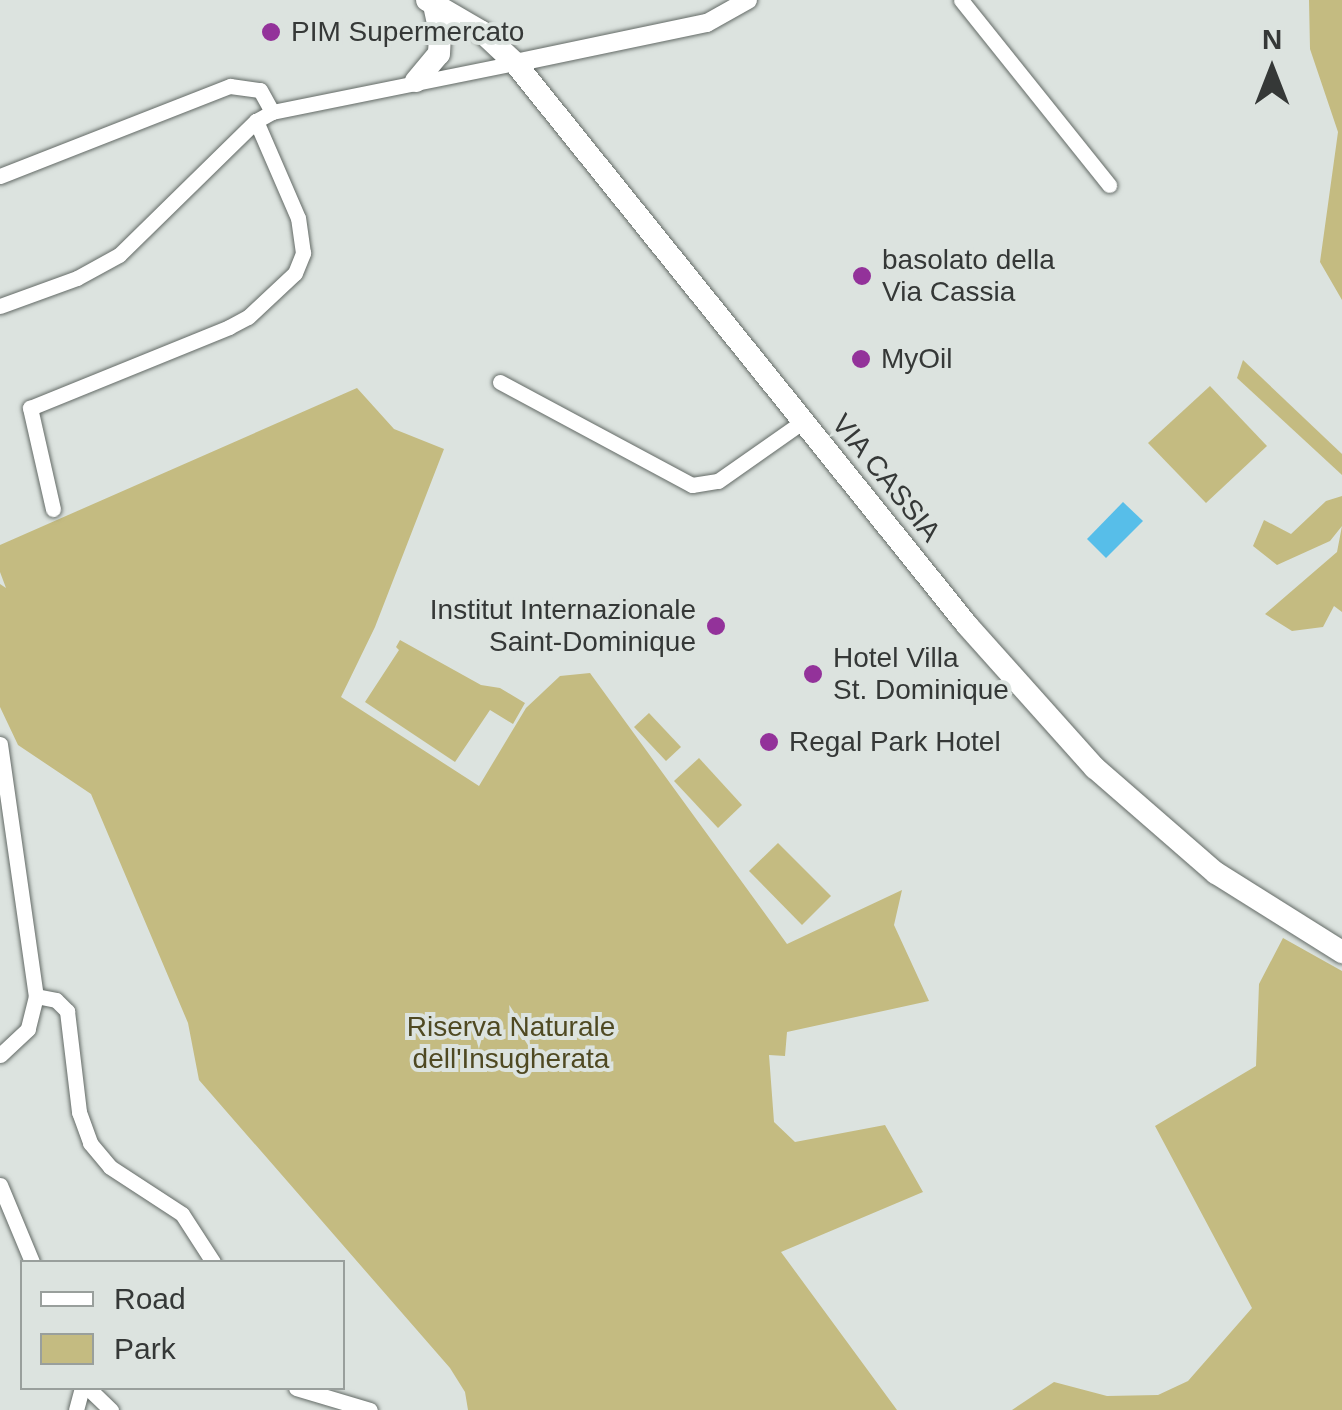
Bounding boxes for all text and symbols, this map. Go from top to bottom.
place label: PIM Supermercato [291,15,524,49]
north arrow [1222,20,1322,120]
marker: PIM Supermercato [260,21,282,43]
text: N [1262,24,1282,55]
place label: basolato della Via Cassia [882,243,1055,309]
marker: basolato della Via Cassia [851,265,873,287]
place label: MyOil [881,342,953,376]
marker: MyOil [850,348,872,370]
street label: VIA CASSIA [824,407,948,549]
place label: Institut Internazionale Saint-Dominique [430,593,696,659]
marker: Institut Internazionale Saint-Dominique [705,615,727,637]
place label: Hotel Villa St. Dominique [833,641,1009,707]
marker: Hotel Villa St. Dominique [802,663,824,685]
place label: Regal Park Hotel [789,725,1001,759]
marker: Regal Park Hotel [758,731,780,753]
park label: Riserva Naturale dell'Insugherata [407,1010,615,1076]
legend [20,1260,345,1390]
text: Road [114,1282,186,1315]
text: Park [114,1332,176,1365]

